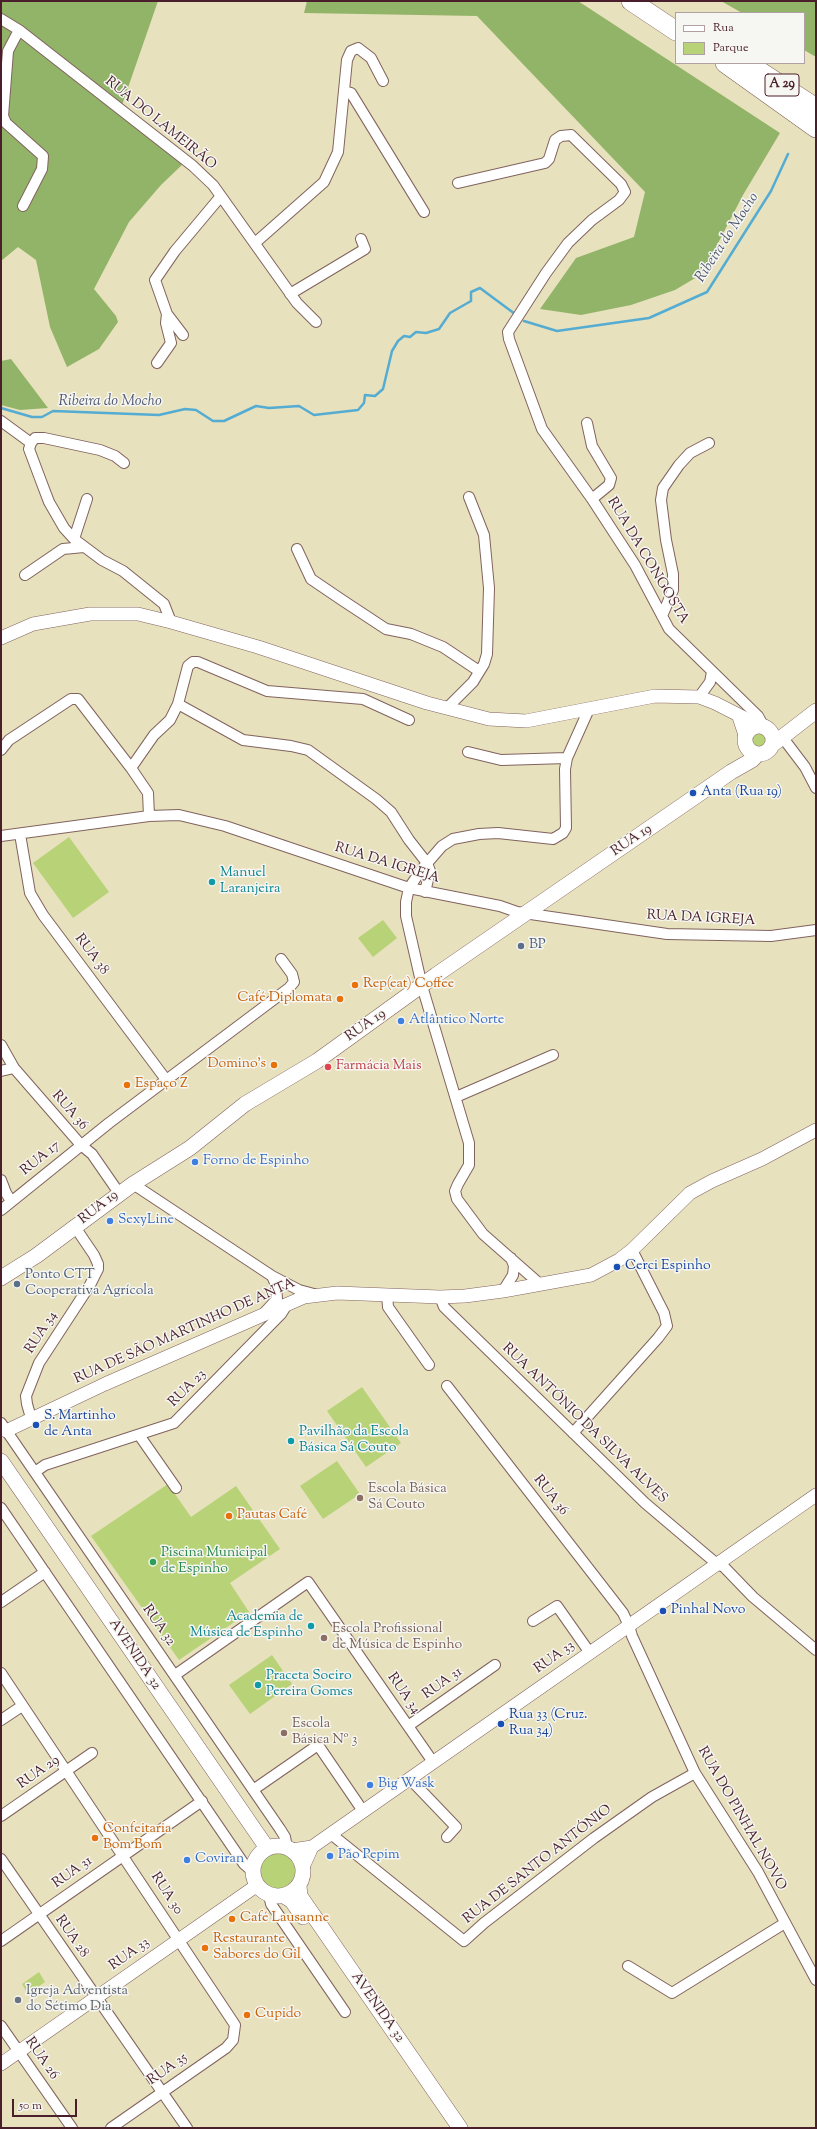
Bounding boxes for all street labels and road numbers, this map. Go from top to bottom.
street label: RUA DO LAMEIRÃO [101,74,219,174]
road number: A 29 [765,74,799,96]
street label: RUA DA CONGOSTA [602,495,692,627]
street label: RUA 19 [608,821,656,861]
street label: RUA DA IGREJA [332,840,442,888]
street label: RUA DA IGREJA [646,908,756,930]
street label: RUA 38 [70,931,112,979]
street label: RUA 19 [343,1006,389,1046]
street label: RUA 36 [47,1088,91,1134]
street label: RUA 17 [18,1138,64,1180]
street label: RUA 19 [76,1187,122,1229]
street label: RUA DE SÃO MARTINHO DE ANTA [72,1276,298,1388]
street label: RUA 34 [22,1309,62,1357]
street label: RUA ANTÓNIO DA SILVA ALVES [498,1340,670,1508]
street label: RUA 23 [166,1367,210,1411]
street label: RUA 36 [529,1472,571,1520]
street label: RUA 32 [138,1602,178,1650]
street label: AVENIDA 32 [104,1616,164,1694]
street label: RUA 33 [532,1638,578,1678]
street label: RUA 31 [420,1664,466,1704]
street label: RUA 34 [383,1670,423,1718]
street label: RUA DO PINHAL NOVO [693,1744,789,1894]
street label: RUA 29 [15,1752,63,1794]
street label: RUA DE SANTO ANTÓNIO [460,1802,616,1928]
street label: RUA 31 [50,1853,96,1893]
street label: RUA 30 [146,1870,186,1918]
street label: RUA 28 [50,1913,92,1961]
street label: RUA 33 [107,1935,153,1975]
street label: AVENIDA 32 [347,1970,407,2046]
street label: RUA 26 [20,2035,62,2083]
street label: RUA 35 [145,2050,191,2090]

